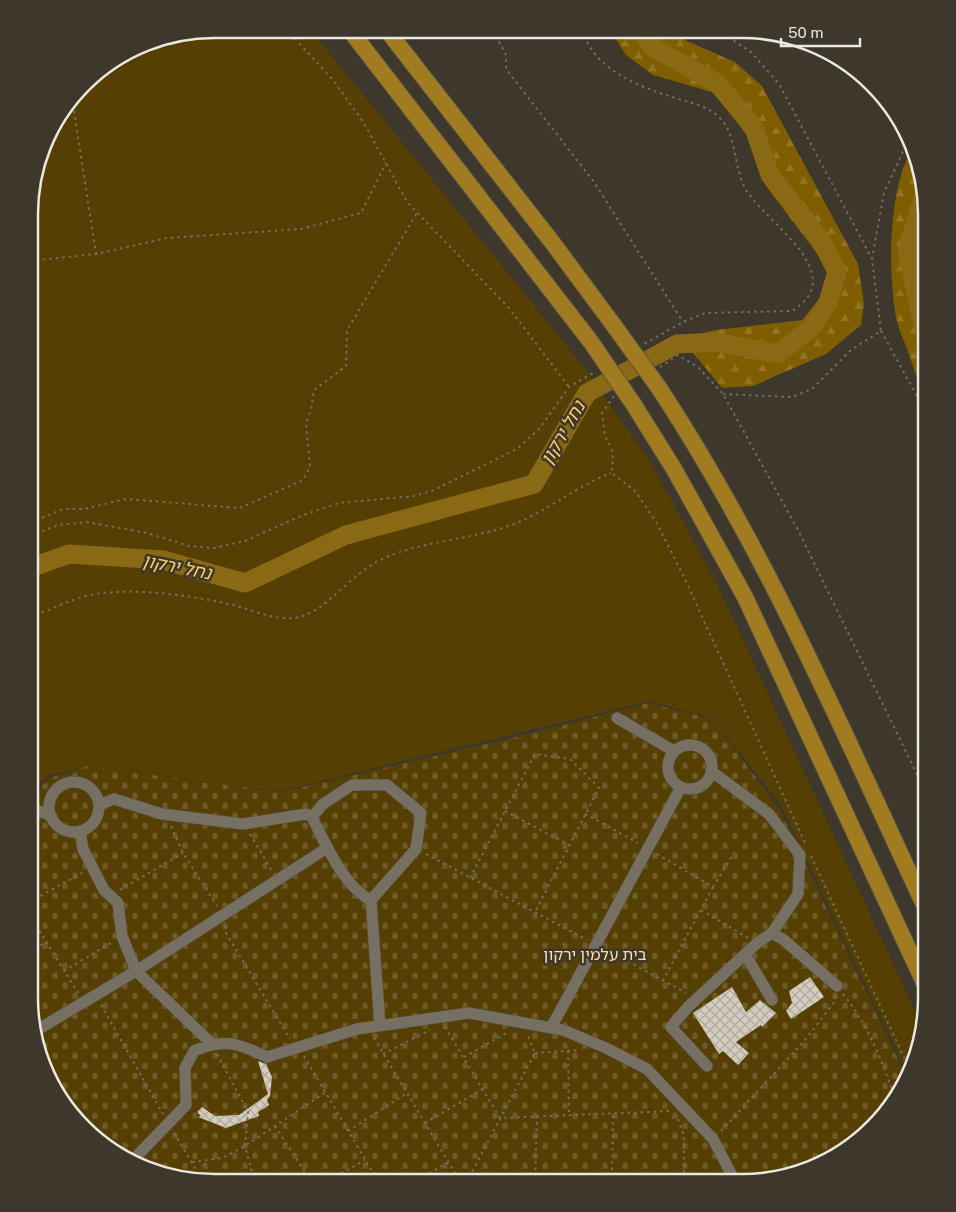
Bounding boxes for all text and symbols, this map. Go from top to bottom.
scale bar [781,15,860,47]
text: 50 m [788,24,823,41]
water label: נחל ירקון [536,396,590,468]
water label: נחל ירקון [141,550,214,584]
park label: בית עלמין ירקון [543,945,647,964]

